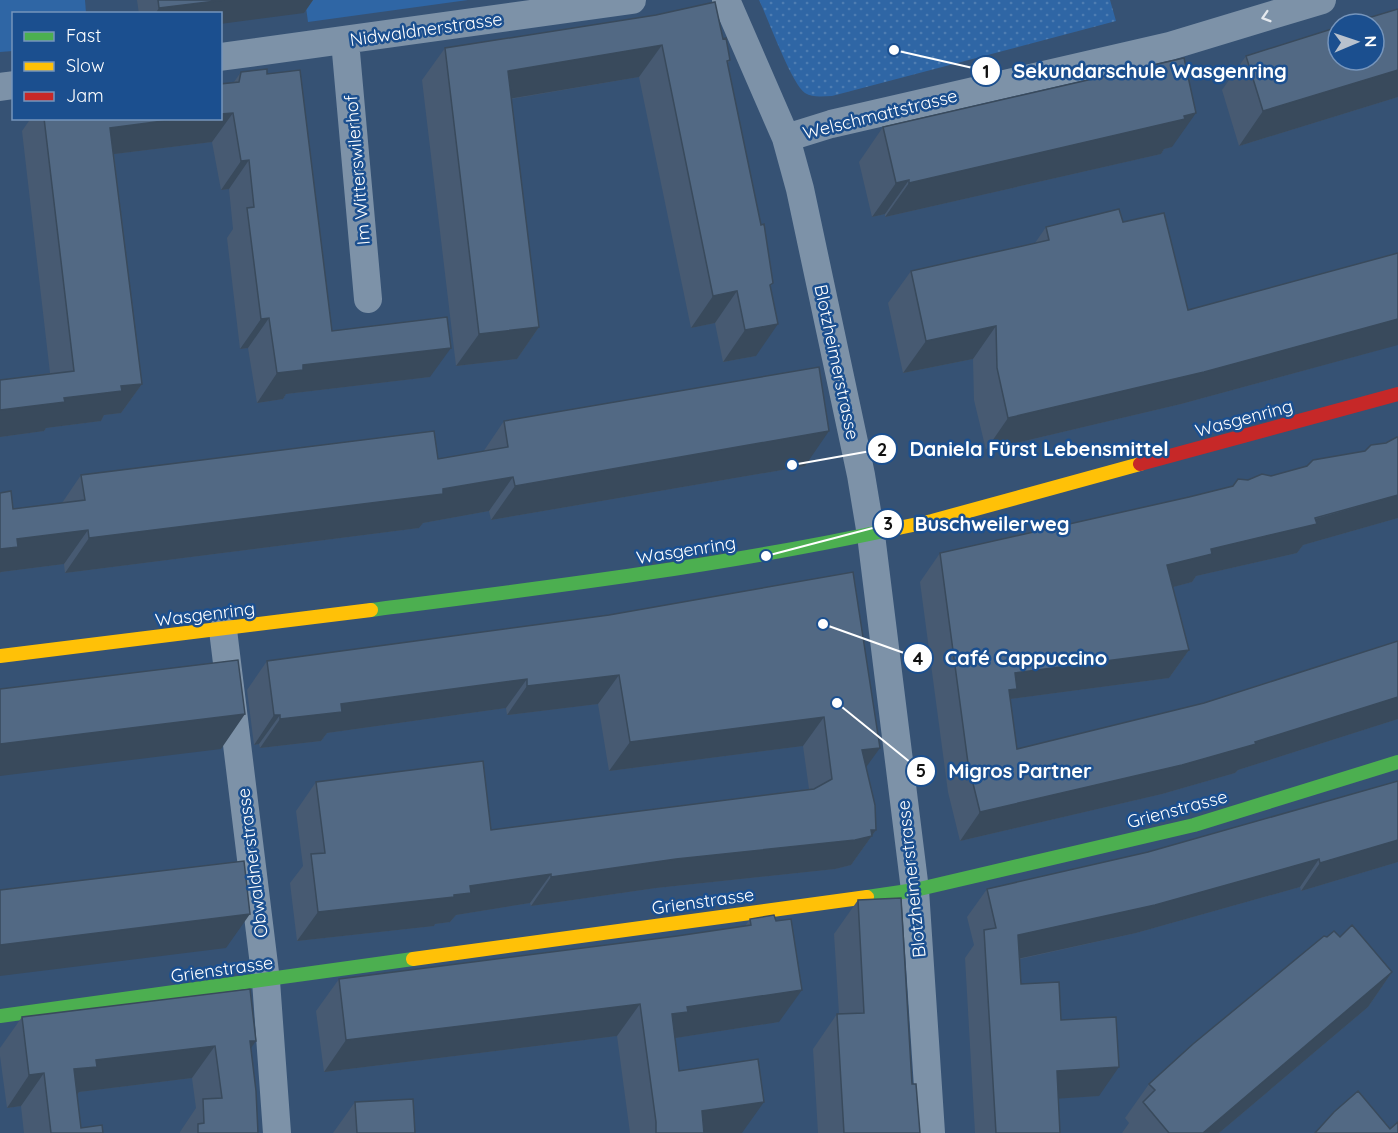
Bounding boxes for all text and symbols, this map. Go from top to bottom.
street label: Nidwaldnerstrasse [348,7,504,51]
one-way arrow [1261,10,1272,22]
legend [12,12,222,120]
north arrow [1326,12,1386,72]
text: Fast [66,24,101,47]
text: N [1361,35,1381,48]
callout: Sekundarschule Wasgenring [971,52,1298,90]
text: Slow [66,54,104,77]
text: Sekundarschule Wasgenring [1013,58,1287,83]
text: 1 [982,60,990,83]
text: Jam [66,84,104,107]
street label: Welschmattstrasse [800,84,960,144]
street label: Im Witterswilerhof [339,93,375,246]
street label: Blotzheimerstrasse [809,282,865,442]
street label: Wasgenring [1193,394,1295,442]
callout: Daniela Fürst Lebensmittel [867,430,1180,468]
text: Daniela Fürst Lebensmittel [909,436,1169,461]
text: 2 [877,438,887,461]
callout: Buschweilerweg [873,505,1082,543]
text: Buschweilerweg [915,511,1069,536]
text: 3 [883,512,893,535]
street label: Wasgenring [635,531,737,569]
street label: Wasgenring [154,596,256,632]
callout: Café Cappuccino [903,639,1119,677]
text: Café Cappuccino [945,645,1107,670]
text: 4 [913,647,924,670]
callout: Migros Partner [906,752,1103,790]
text: Migros Partner [948,758,1092,783]
text: 5 [916,759,926,782]
street label: Grienstrasse [1124,785,1230,833]
street label: Obwaldnerstrasse [231,787,273,939]
street label: Blotzheimerstrasse [891,799,931,959]
street label: Grienstrasse [650,882,756,920]
street label: Grienstrasse [169,950,275,988]

